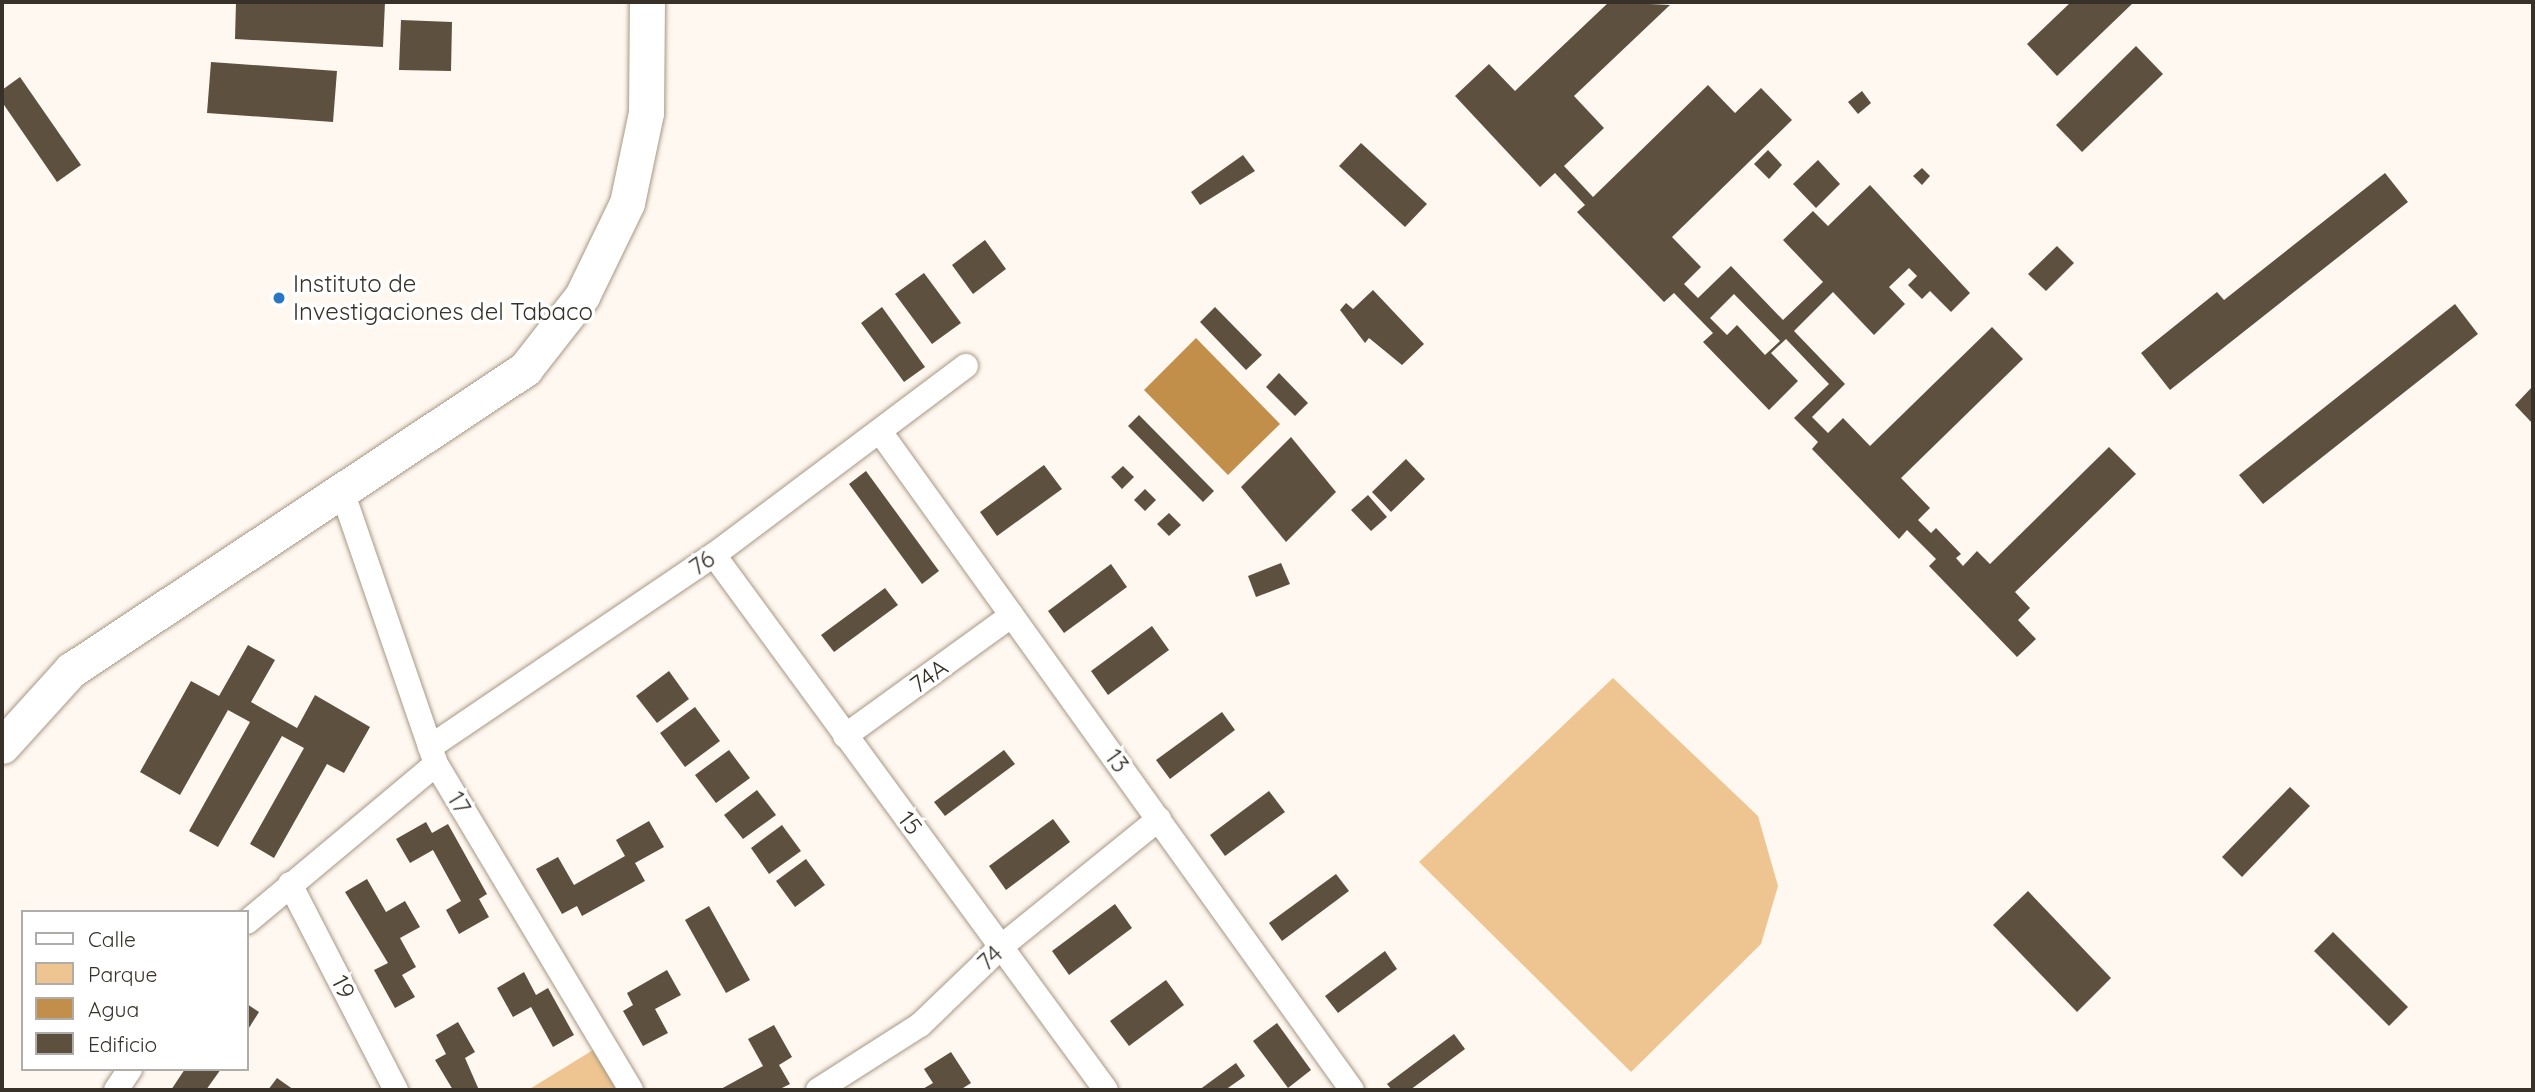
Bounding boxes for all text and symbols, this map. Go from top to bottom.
place label: Instituto de Investigaciones del Tabaco [293,270,593,326]
marker: Instituto de Investigaciones del Tabaco [271,290,287,306]
street label: 76 [684,544,720,582]
street label: 74A [905,653,953,699]
street label: 13 [1099,744,1135,778]
street label: 17 [441,787,477,819]
street label: 15 [892,806,928,840]
legend [21,910,248,1071]
text: Calle [88,926,136,952]
street label: 74 [971,939,1009,977]
text: Parque [88,961,157,987]
street label: 19 [325,971,361,1003]
text: Agua [88,996,139,1022]
text: Edificio [88,1031,157,1057]

